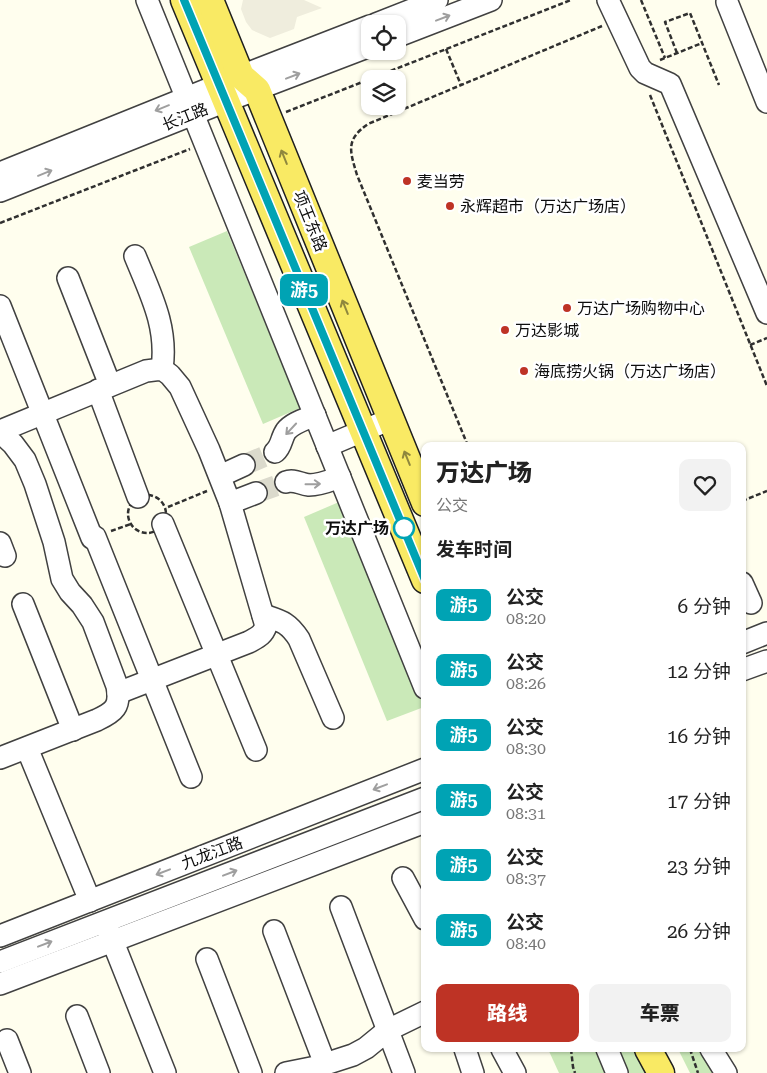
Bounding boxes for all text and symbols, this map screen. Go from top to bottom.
one-way arrow [435,13,450,22]
map controls [361,15,406,115]
button: locate [361,15,406,60]
button: layers [361,70,406,115]
one-way arrow [285,71,301,80]
street label: 长江路 [159,99,211,135]
one-way arrow [155,104,170,113]
one-way arrow [279,150,289,165]
one-way arrow [37,168,52,177]
place label: 麦当劳 [417,172,465,191]
marker: 麦当劳 [401,175,413,187]
street label: 项王东路 [289,188,331,254]
place label: 永辉超市（万达广场店） [460,197,636,216]
marker: 永辉超市（万达广场店） [444,200,456,212]
line badge: 游5 [282,274,326,306]
text: 游5 [290,279,318,300]
place label: 万达广场购物中心 [577,299,705,318]
one-way arrow [340,300,350,315]
marker: 万达广场购物中心 [561,302,573,314]
place label: 万达影城 [515,321,579,340]
marker: 万达影城 [499,324,511,336]
place label: 海底捞火锅（万达广场店） [534,362,726,381]
marker: 海底捞火锅（万达广场店） [518,365,530,377]
one-way arrow [285,422,297,435]
one-way arrow [401,451,411,466]
text: 万达广场 [436,459,532,487]
button: heart [679,459,731,511]
one-way arrow [304,479,320,489]
text: 公交 [436,496,468,515]
marker: 万达广场 [393,517,415,539]
place label: 万达广场 [325,519,389,538]
text: 发车时间 [436,538,512,561]
text: 公交 [506,586,544,609]
text: 游5 [449,594,478,615]
text: 6 分钟 [678,595,731,618]
text: 08:20 [506,609,546,628]
text: 公交 [506,651,544,674]
text: 游5 [449,659,478,680]
text: 12 分钟 [667,660,731,683]
text: 08:26 [506,674,546,693]
text: 公交 [506,716,544,739]
text: 游5 [449,724,478,745]
text: 16 分钟 [667,725,731,748]
text: 08:30 [506,739,546,758]
text: 公交 [506,781,544,804]
one-way arrow [372,783,388,792]
text: 游5 [449,789,478,810]
text: 17 分钟 [667,790,731,813]
text: 08:31 [506,804,546,823]
street label: 九龙江路 [179,833,245,873]
text: 公交 [506,846,544,869]
text: 游5 [449,854,478,875]
text: 23 分钟 [667,855,731,878]
one-way arrow [156,868,171,877]
one-way arrow [222,868,237,877]
text: 08:37 [506,869,546,888]
text: 公交 [506,911,544,934]
text: 游5 [449,919,478,940]
text: 26 分钟 [667,920,731,943]
text: 08:40 [506,934,546,953]
one-way arrow [37,939,53,948]
button: 路线 [436,984,579,1042]
button: 车票 [589,984,731,1042]

